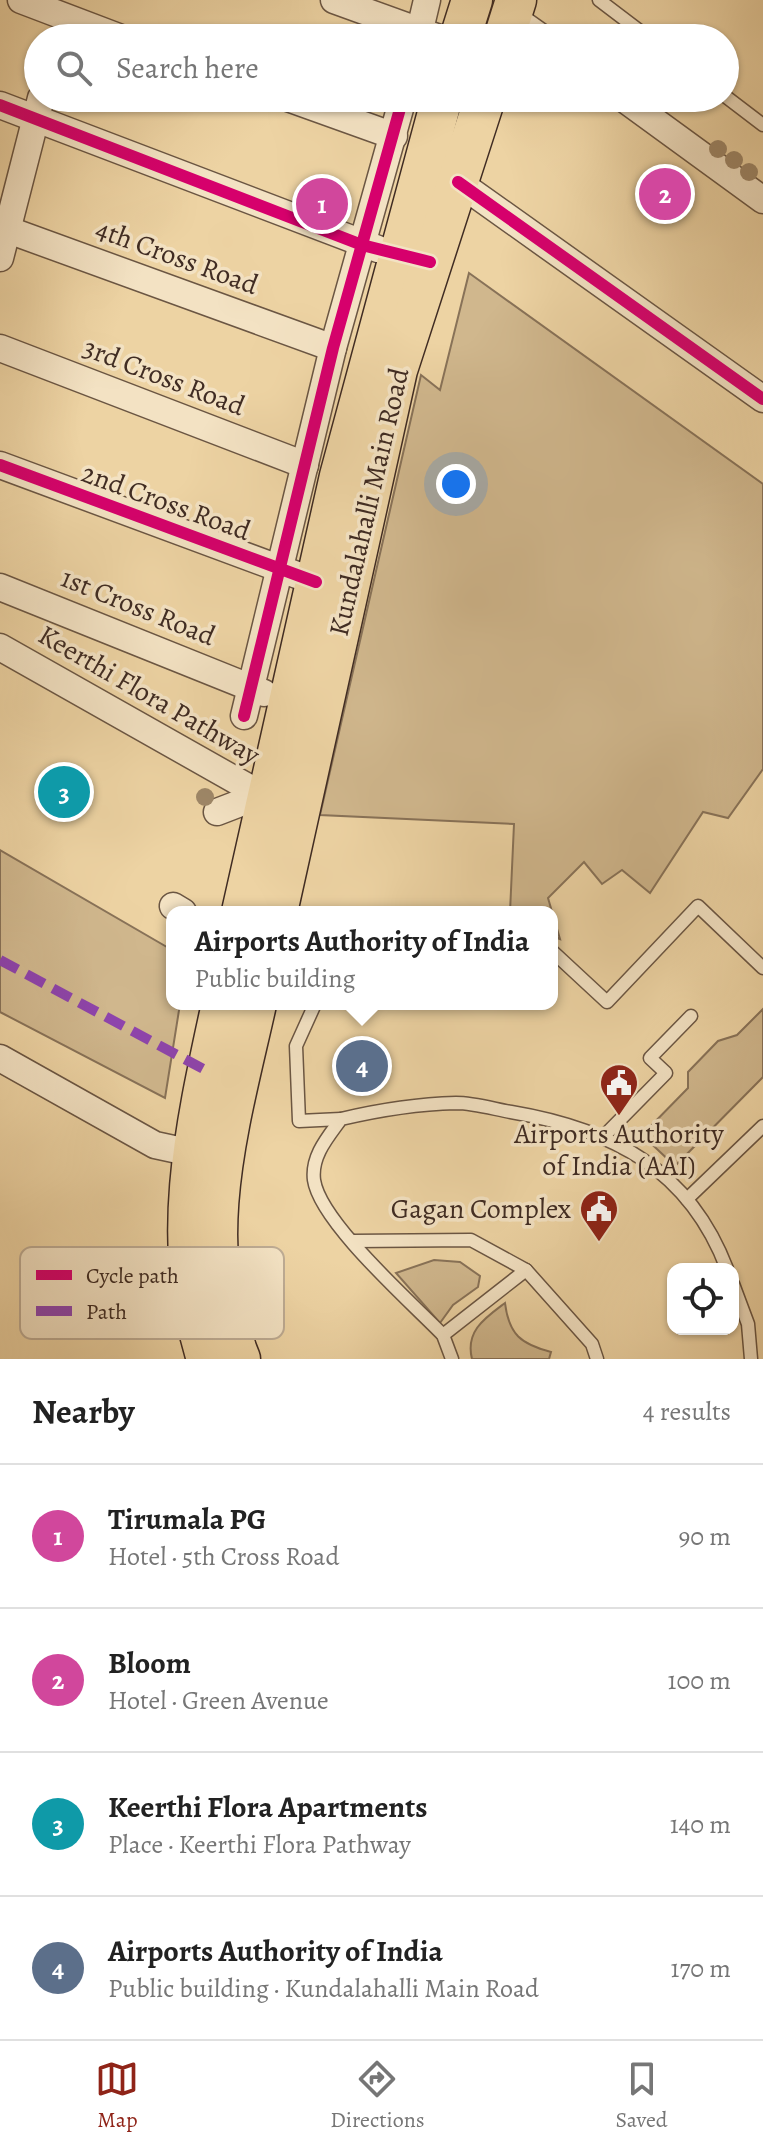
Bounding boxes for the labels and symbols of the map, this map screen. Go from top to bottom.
pin: 2 [639,164,691,224]
pin: 1 [296,174,348,234]
street label: 4th Cross Road [91,210,264,304]
street label: 3rd Cross Road [78,329,251,426]
street label: Kundalahalli Main Road [320,363,419,640]
street label: 2nd Cross Road [76,454,257,550]
your location [436,464,476,504]
street label: 1st Cross Road [55,559,222,656]
street label: Keerthi Flora Pathway [31,616,267,774]
pin: 3 [38,762,90,822]
pin: 4 [336,1036,388,1096]
public building icon: Airports Authority of India (AAI) [598,1062,640,1117]
place label: Airports Authority of India (AAI) [513,1115,724,1185]
public building icon: Gagan Complex [578,1188,620,1243]
place label: Gagan Complex [391,1190,572,1228]
legend [20,1247,284,1339]
text: Cycle path [86,1261,179,1291]
text: Path [86,1297,127,1327]

